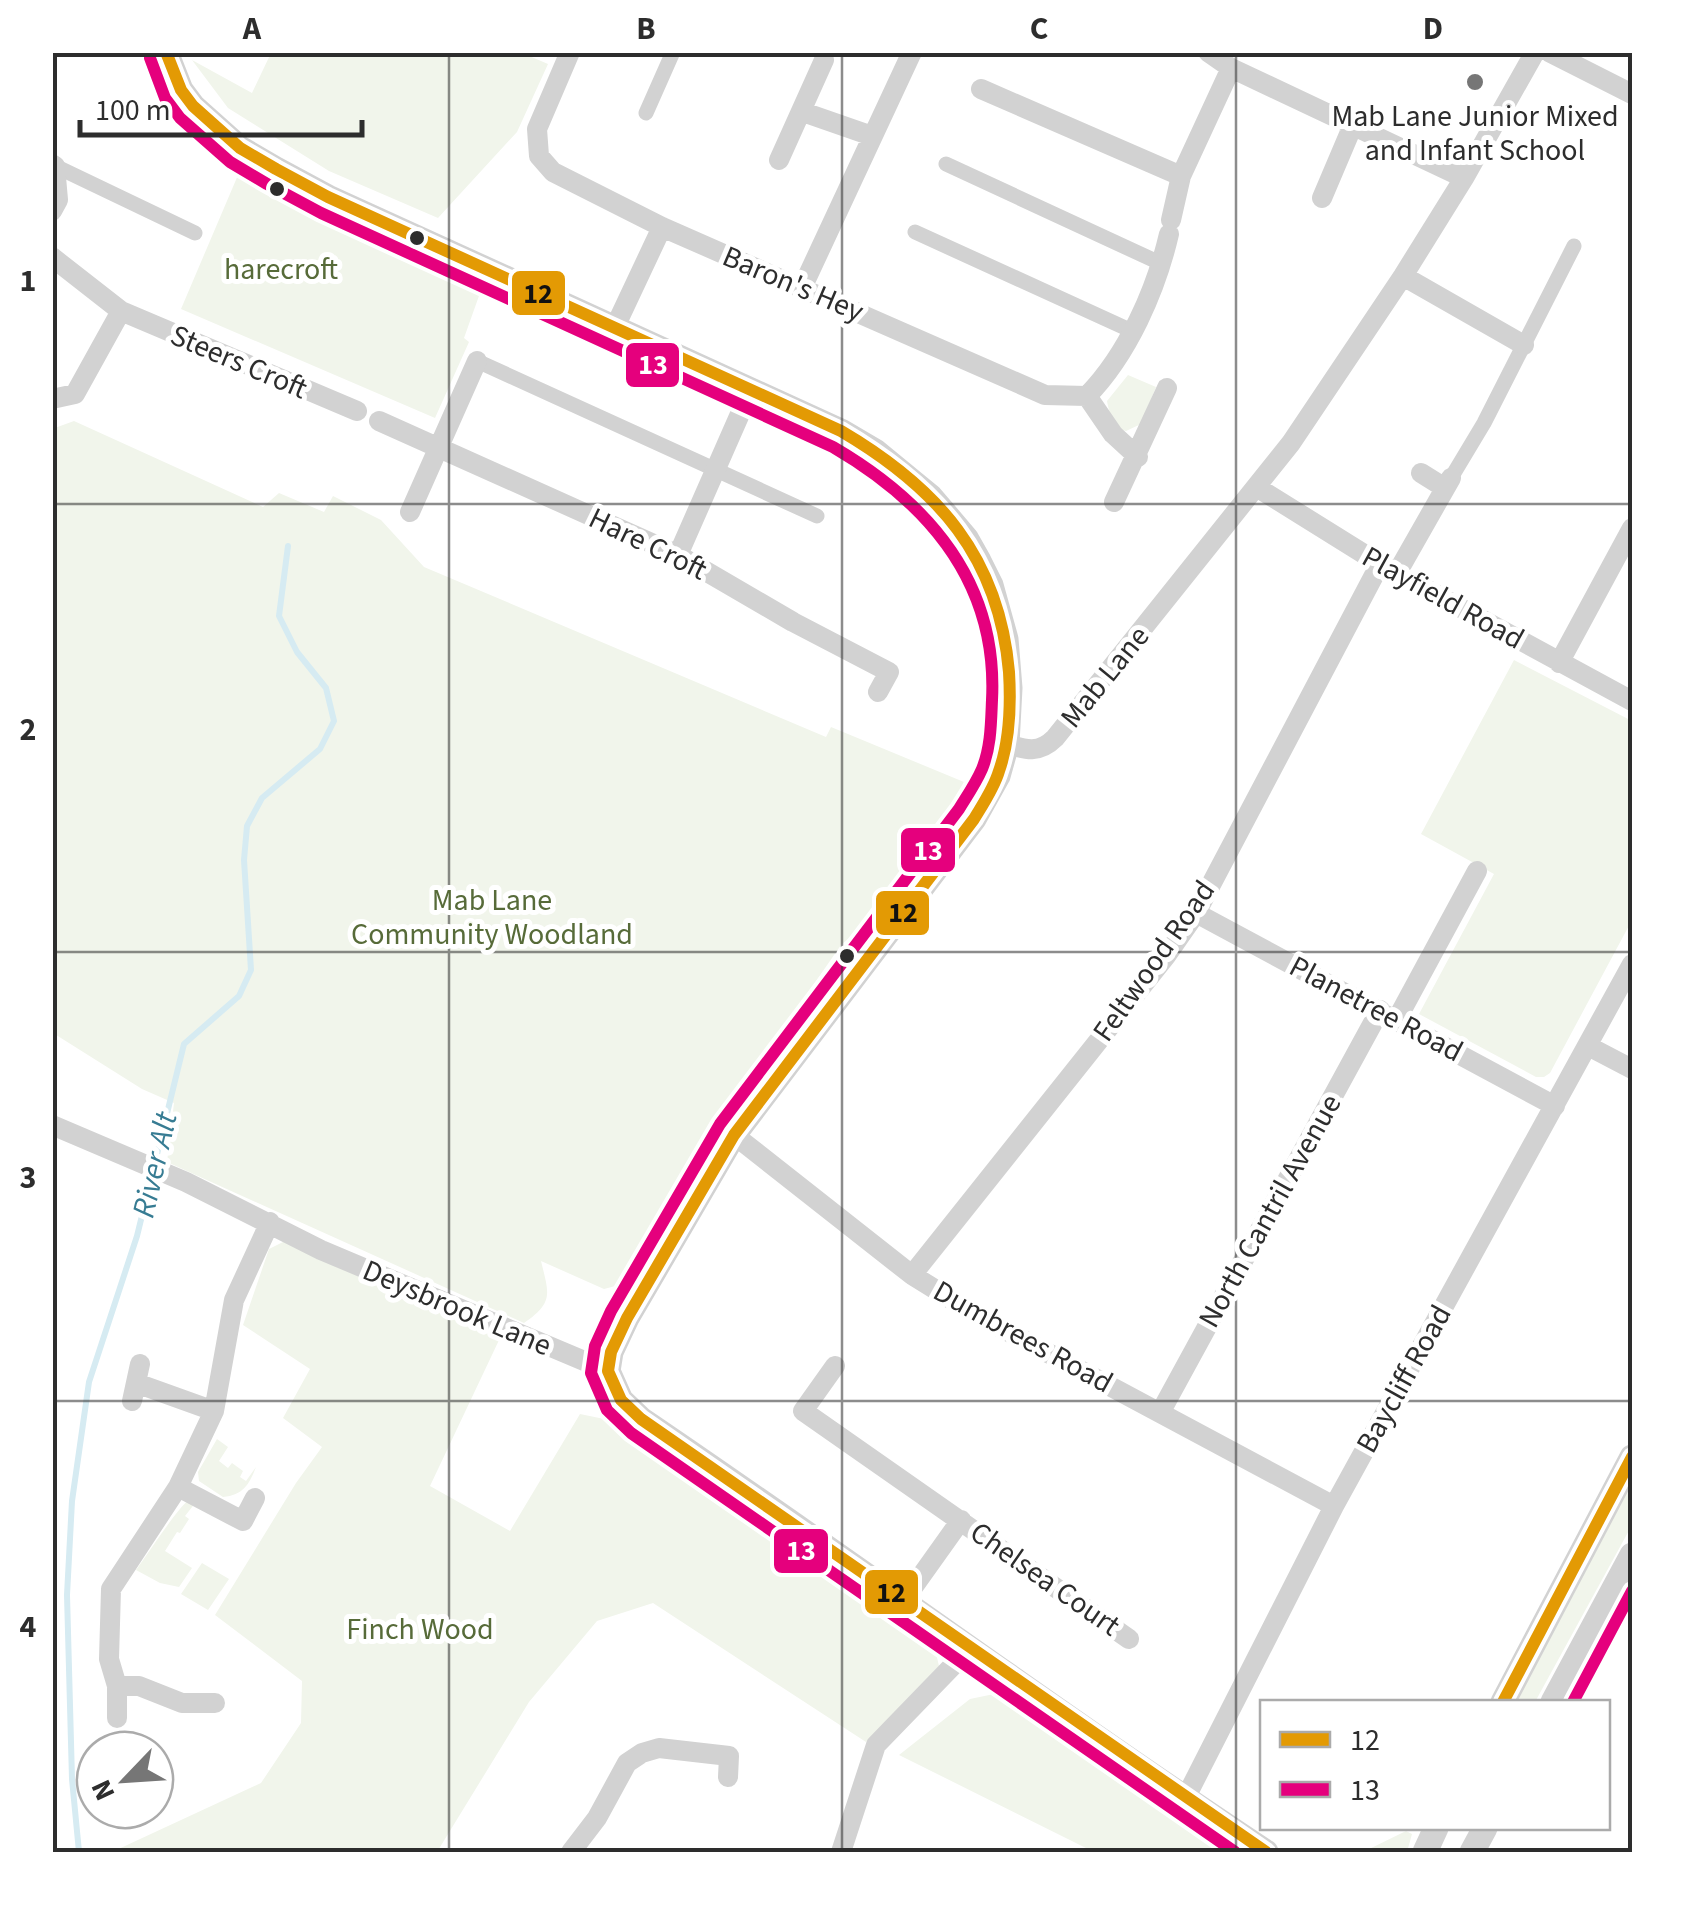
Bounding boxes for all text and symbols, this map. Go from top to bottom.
text: A [242,6,262,52]
text: B [636,6,656,52]
text: C [1030,6,1048,52]
text: D [1423,6,1443,52]
marker: Mab Lane Junior Mixed and Infant School [1464,71,1486,93]
scale bar [80,75,362,137]
text: 100 m [95,89,171,132]
place label: Mab Lane Junior Mixed and Infant School [1331,95,1619,172]
unlabelled marker [267,179,287,199]
unlabelled marker [407,228,427,248]
street label: Baron's Hey [716,235,870,333]
park label: harecroft [224,248,338,291]
text: 1 [20,258,36,304]
line badge: 12 [510,269,567,317]
text: 12 [523,274,553,314]
street label: Steers Croft [164,314,314,410]
line badge: 13 [624,341,681,389]
text: 13 [638,345,668,385]
street label: Hare Croft [582,497,715,591]
street label: Playfield Road [1354,536,1532,660]
street label: Mab Lane [1050,617,1160,737]
text: 2 [20,707,36,753]
line badge: 13 [899,826,957,874]
text: 13 [913,831,943,871]
street label: Feltwood Road [1082,872,1226,1050]
park label: Mab Lane Community Woodland [351,879,633,956]
line badge: 12 [874,889,931,937]
text: 12 [888,893,918,933]
street label: Planetree Road [1282,945,1470,1073]
unlabelled marker [837,946,857,966]
street label: North Cantril Avenue [1188,1086,1352,1336]
water label: River Alt [121,1106,190,1222]
text: 3 [20,1155,36,1201]
street label: Deysbrook Lane [356,1249,558,1367]
street label: Dumbrees Road [926,1270,1120,1404]
street label: Baycliff Road [1346,1297,1462,1461]
street label: Chelsea Court [961,1511,1129,1647]
line badge: 13 [772,1527,830,1575]
text: 13 [786,1531,816,1571]
line badge: 12 [863,1568,920,1616]
text: 12 [876,1573,906,1613]
text: 4 [20,1604,37,1650]
park label: Finch Wood [346,1608,494,1651]
legend [1260,1700,1610,1830]
text: 12 [1350,1719,1380,1762]
north arrow [75,1730,175,1830]
text: 13 [1350,1769,1380,1812]
text: N [81,1773,125,1807]

